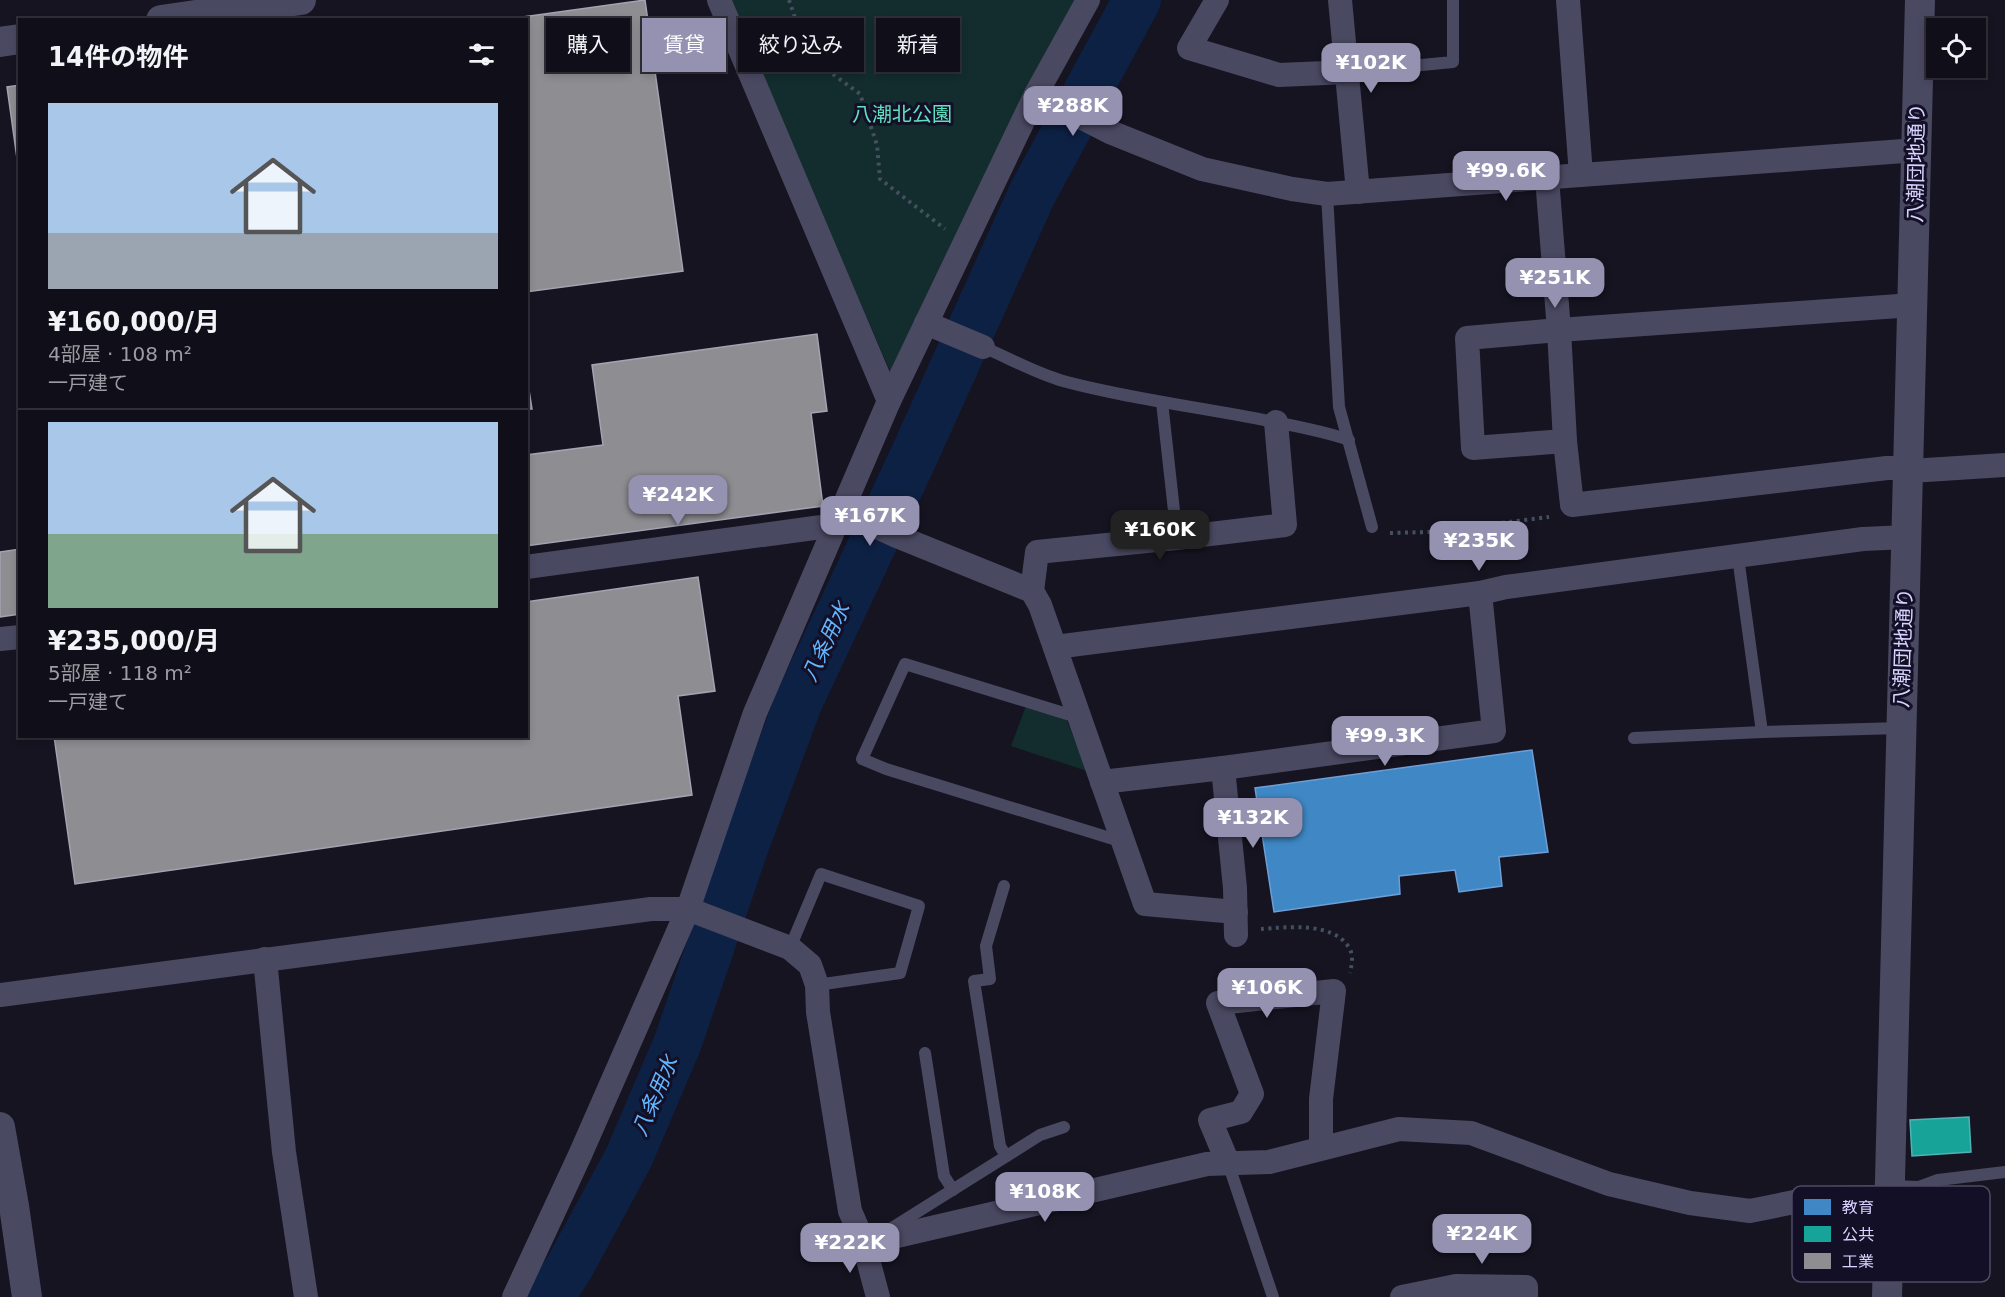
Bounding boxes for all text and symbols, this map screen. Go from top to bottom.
chip: 購入 [546,18,630,72]
chip: 賃貸 [642,18,726,72]
chip: 絞り込み [738,18,864,72]
chip: 新着 [876,18,960,72]
map controls [1926,18,1986,78]
button: locate [1926,18,1986,78]
icon: filters [465,38,498,71]
text: 14件の物件 [48,42,188,72]
pin: ¥102K [1329,43,1413,94]
text: ¥102K [1335,50,1407,74]
pin: ¥288K [1031,86,1115,137]
text: ¥288K [1037,93,1109,117]
park label: 八潮北公園 [852,102,952,126]
street label: 八潮団地通り [1903,103,1929,223]
icon: home [219,142,327,250]
pin: ¥99.6K [1457,151,1555,202]
text: ¥99.6K [1467,158,1545,182]
pin: ¥251K [1513,258,1597,309]
text: ¥251K [1519,265,1591,289]
text: ¥160,000/月 [48,307,220,337]
text: 4部屋 · 108 m² [48,342,192,366]
text: 一戸建て [48,371,128,395]
icon: home [219,461,327,569]
pin: ¥242K [636,475,720,526]
text: ¥242K [642,482,714,506]
pin: ¥167K [828,496,912,547]
text: ¥167K [834,503,906,527]
pin: ¥160K [1118,510,1202,561]
text: ¥160K [1124,517,1196,541]
pin: ¥235K [1437,521,1521,572]
text: ¥235K [1443,528,1515,552]
street label: 八潮団地通り [1889,588,1917,708]
water label: 八条用水 [797,597,855,685]
text: ¥235,000/月 [48,626,220,656]
text: 5部屋 · 118 m² [48,661,192,685]
text: 一戸建て [48,690,128,714]
pin: ¥99.3K [1336,716,1434,767]
text: ¥99.3K [1346,723,1424,747]
pin: ¥132K [1211,798,1295,849]
text: ¥132K [1217,805,1289,829]
pin: ¥106K [1225,968,1309,1019]
text: ¥106K [1231,975,1303,999]
water label: 八条用水 [628,1051,683,1139]
pin: ¥108K [1003,1172,1087,1223]
text: ¥108K [1009,1179,1081,1203]
legend [1792,1186,1990,1282]
text: 教育 [1842,1198,1874,1217]
pin: ¥224K [1440,1214,1524,1265]
text: ¥224K [1446,1221,1518,1245]
pin: ¥222K [808,1223,892,1274]
text: 公共 [1842,1225,1874,1244]
text: ¥222K [814,1230,886,1254]
text: 工業 [1842,1252,1874,1271]

